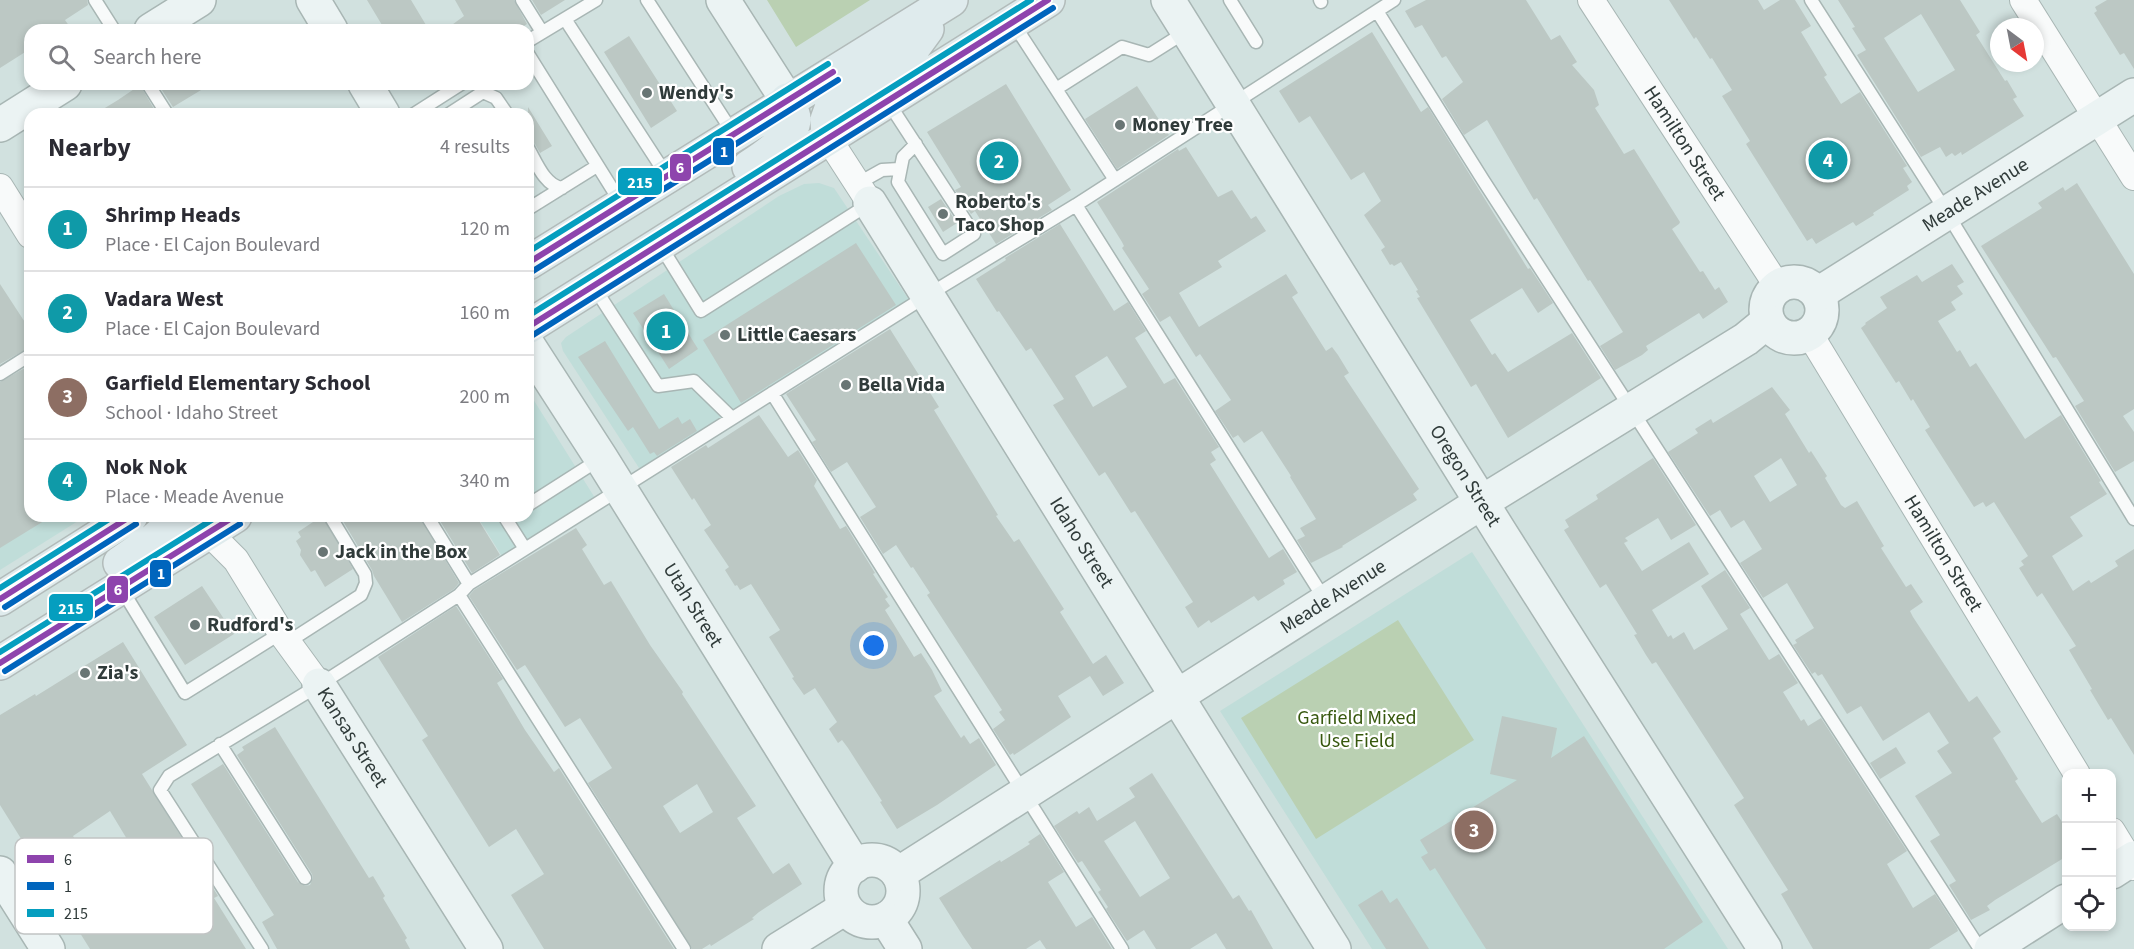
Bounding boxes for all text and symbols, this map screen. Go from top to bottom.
north arrow [1990,18,2044,72]
search box [24,24,534,90]
icon: search [45,41,78,74]
text: Search here [93,41,201,73]
place label: Wendy's [659,79,734,107]
street label: Hamilton Street [1637,80,1732,206]
marker: Wendy's [640,86,654,100]
place label: Money Tree [1132,111,1233,139]
marker: Money Tree [1113,118,1127,132]
text: Nearby [48,129,131,166]
text: 4 results [440,133,510,161]
line badge: 1 [712,137,735,166]
pin: 2 [980,138,1018,184]
pin: 4 [1808,138,1848,182]
text: 1 [720,141,728,163]
street label: Meade Avenue [1917,151,2034,239]
line badge: 6 [669,153,692,182]
text: 6 [676,157,684,179]
line badge: 215 [617,167,663,196]
text: 215 [627,172,653,194]
place label: Roberto's Taco Shop [955,188,1044,239]
text: Shrimp Heads [105,199,240,231]
marker: Roberto's Taco Shop [936,207,950,221]
text: 1 [62,215,73,243]
text: 120 m [460,215,510,243]
text: Place · El Cajon Boulevard [105,231,320,259]
text: Vadara West [105,283,223,315]
text: 2 [62,299,73,327]
text: 160 m [460,299,510,327]
pin: 1 [646,308,686,354]
text: Place · El Cajon Boulevard [105,315,320,343]
place label: Little Caesars [737,321,857,349]
marker: Little Caesars [718,328,732,342]
text: Garfield Elementary School [105,367,370,399]
place label: Bella Vida [858,371,945,399]
marker: Bella Vida [839,378,853,392]
text: 3 [62,383,73,411]
text: 200 m [460,383,510,411]
text: School · Idaho Street [105,399,278,427]
street label: Oregon Street [1423,420,1508,533]
text: Nok Nok [105,451,187,483]
text: 4 [62,467,73,495]
text: 340 m [460,467,510,495]
text: Place · Meade Avenue [105,483,284,511]
street label: Hamilton Street [1897,490,1989,617]
street label: Idaho Street [1042,492,1120,594]
place label: Jack in the Box [335,538,467,566]
marker: Jack in the Box [316,545,330,559]
street label: Meade Avenue [1275,552,1392,641]
street label: Utah Street [656,558,730,653]
line badge: 1 [149,559,172,588]
text: 1 [157,563,165,585]
line badge: 6 [106,575,129,604]
text: 6 [114,579,122,601]
line badge: 215 [48,593,94,622]
text: 215 [58,598,84,620]
place label: Rudford's [207,611,294,639]
marker: Rudford's [188,618,202,632]
your location [859,631,888,660]
place label: Zia's [97,659,138,687]
marker: Zia's [78,666,92,680]
street label: Kansas Street [310,682,394,793]
park label: Garfield Mixed Use Field [1297,704,1417,755]
map controls [2062,769,2116,931]
button: + [2062,769,2116,823]
pin: 3 [1454,808,1494,852]
button: − [2062,823,2116,877]
legend [15,838,213,934]
text: 6 [64,849,72,871]
text: 1 [64,876,72,898]
button: locate [2062,877,2116,931]
text: 215 [64,903,88,925]

